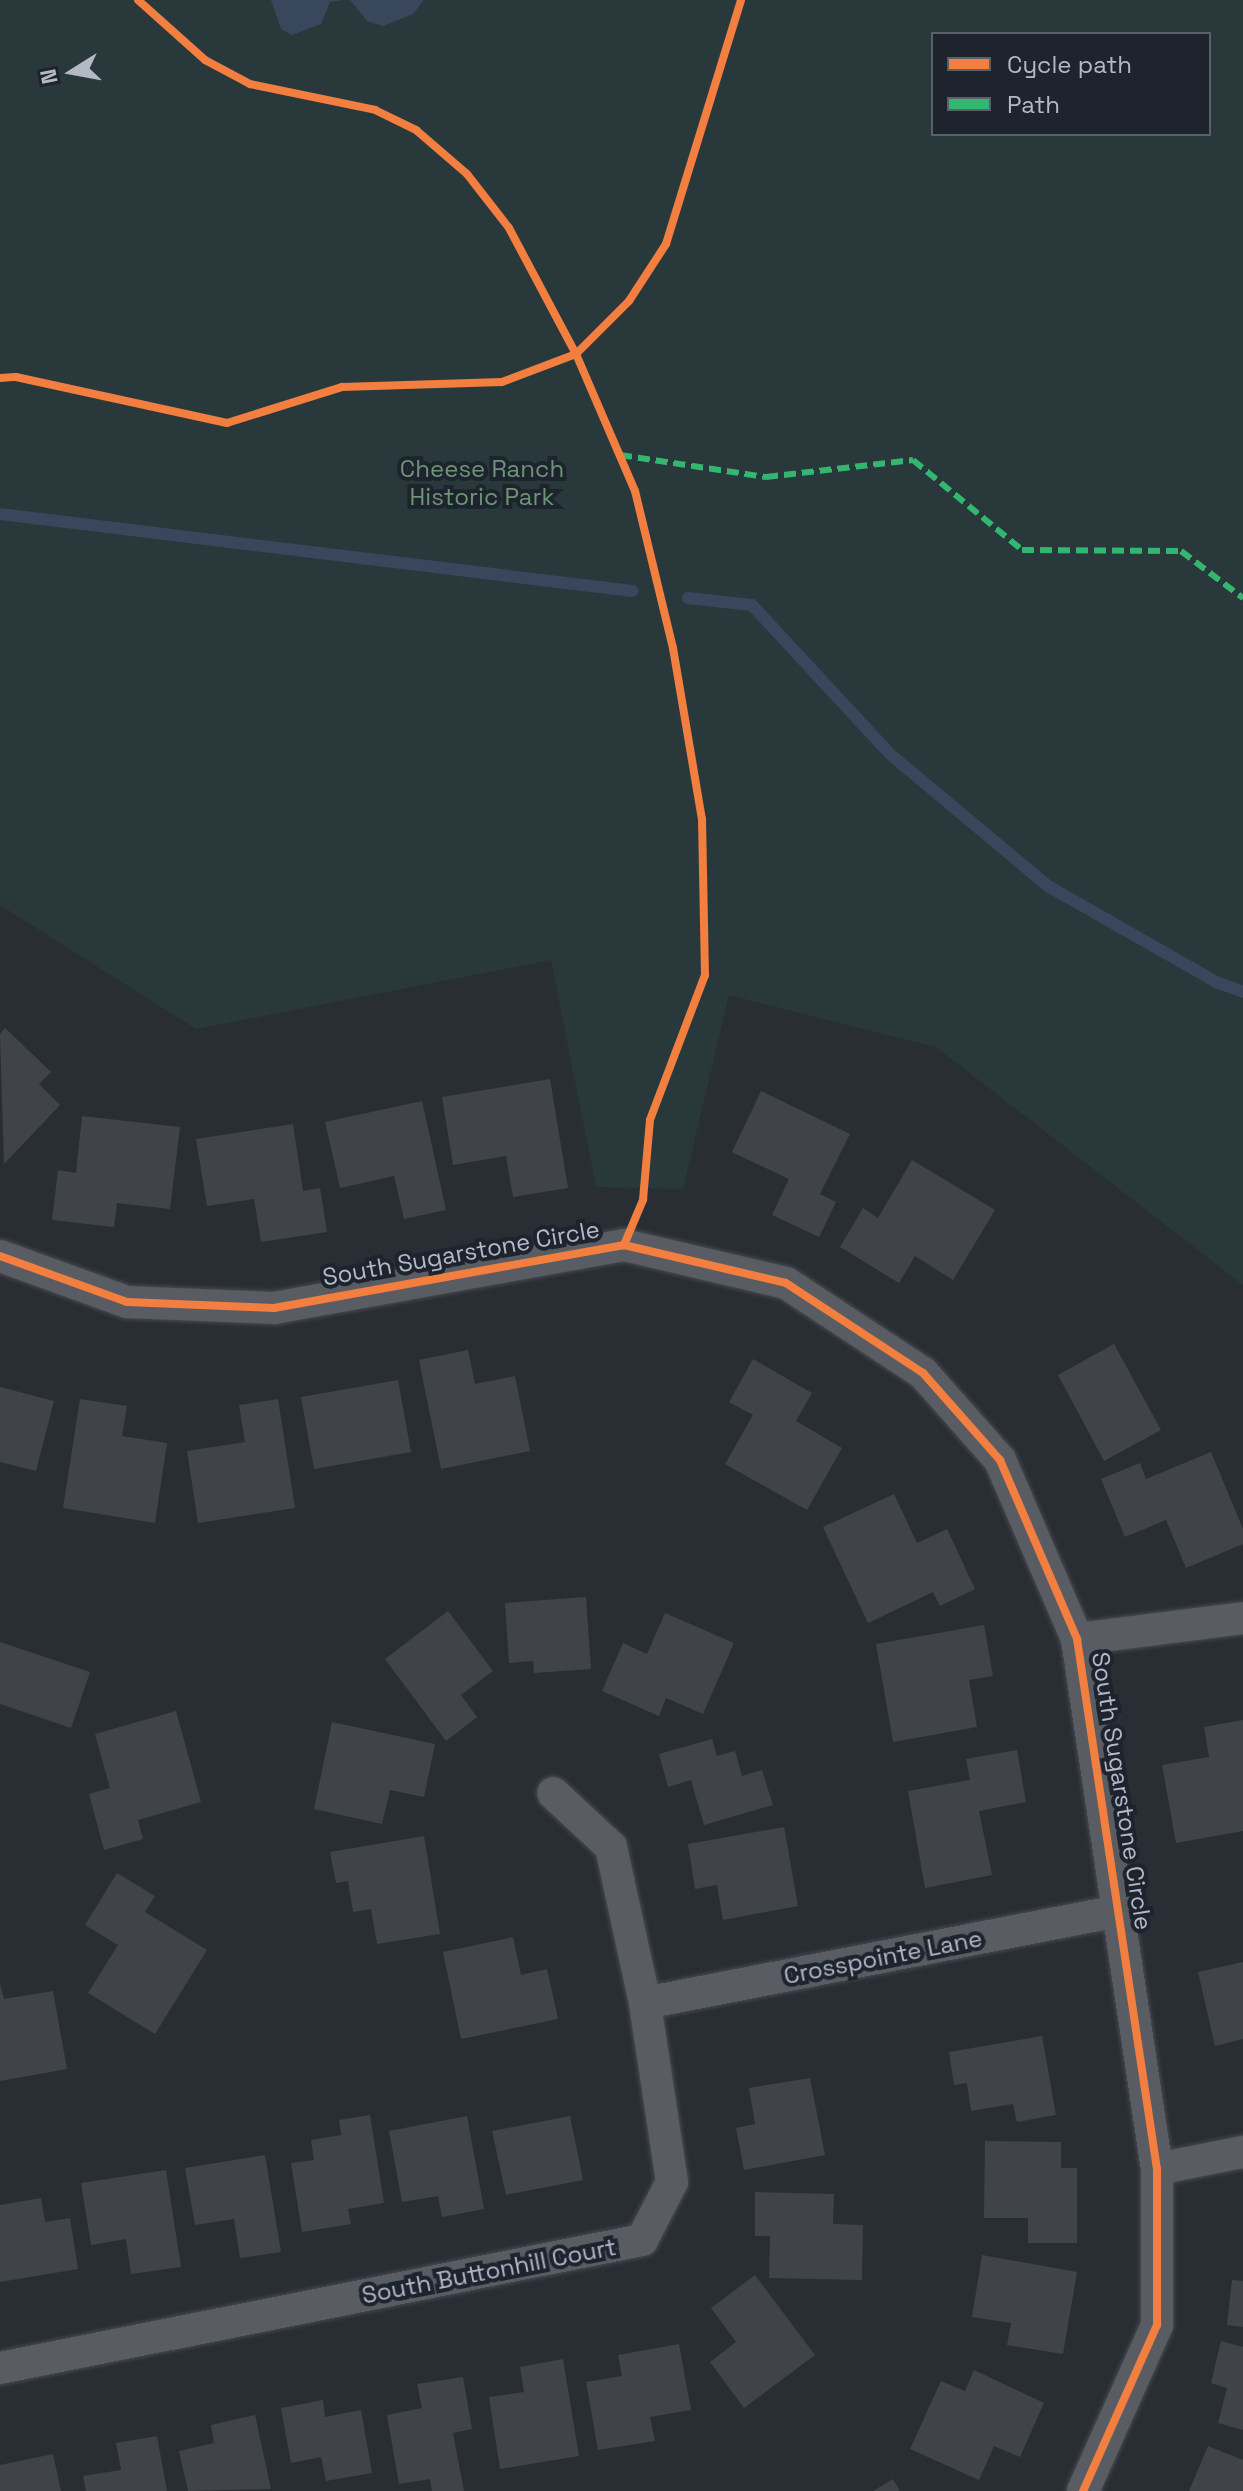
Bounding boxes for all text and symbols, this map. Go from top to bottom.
north arrow [32,32,112,112]
legend [931,32,1211,136]
text: Cycle path [1007,49,1132,80]
text: N [33,67,64,86]
text: Path [1007,89,1060,120]
park label: Cheese Ranch Historic Park [400,455,564,511]
street label: South Sugarstone Circle [320,1214,602,1292]
street label: South Sugarstone Circle [1086,1650,1158,1932]
street label: Crosspointe Lane [781,1924,985,1990]
street label: South Buttonhill Court [359,2232,619,2310]

